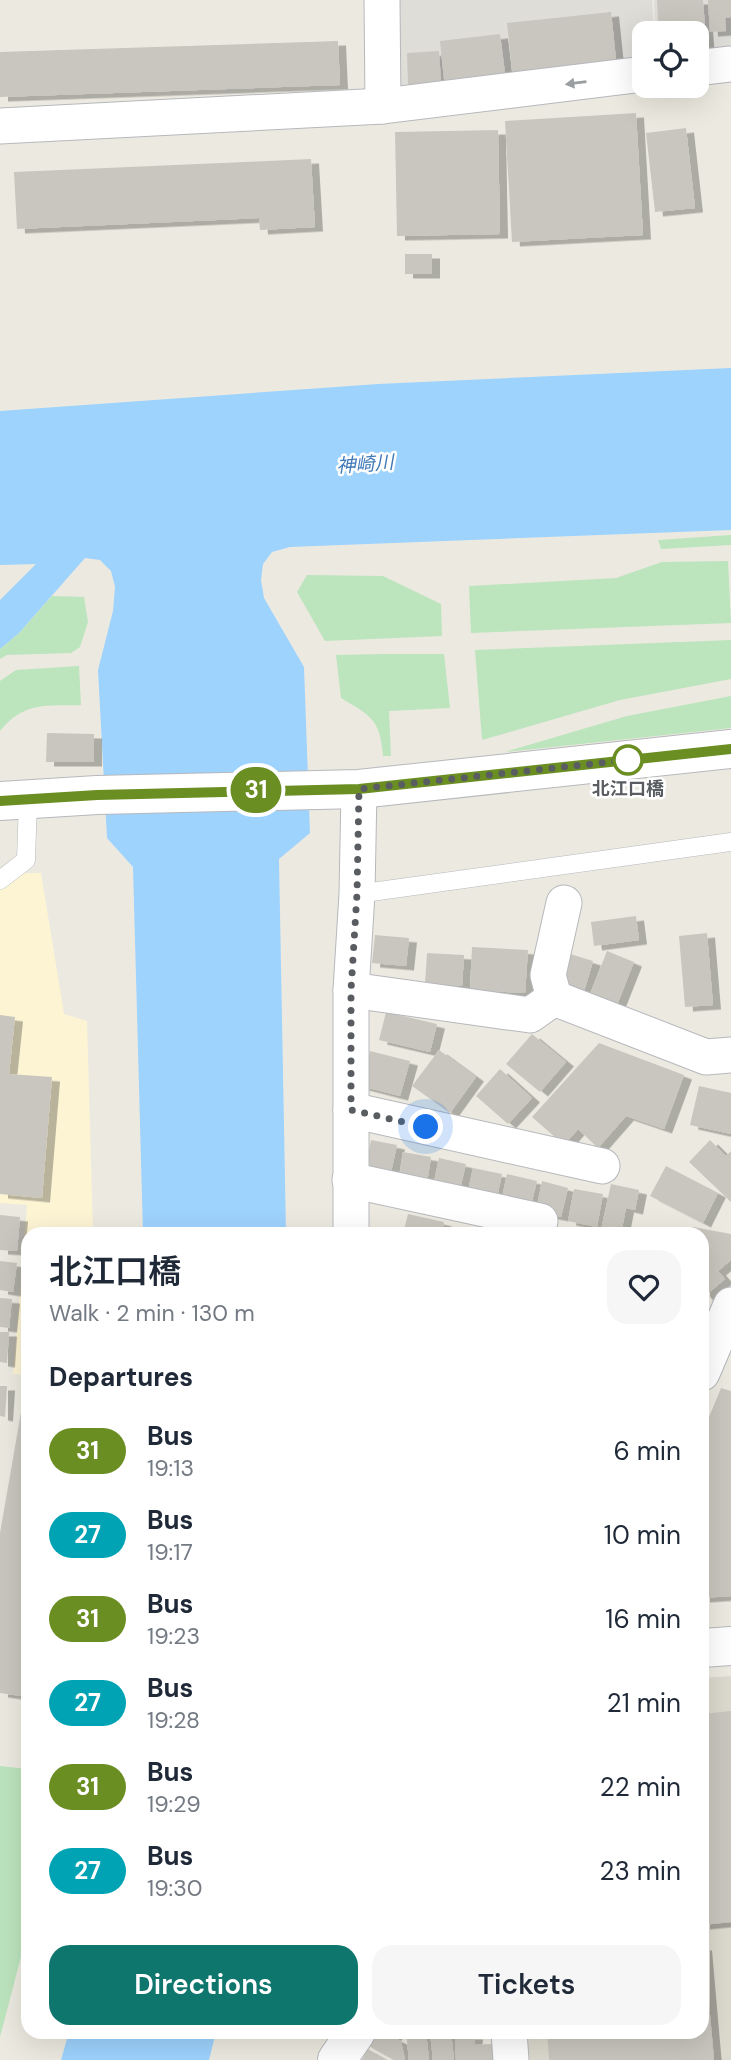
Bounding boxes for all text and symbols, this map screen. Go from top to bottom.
map controls [632,21,709,98]
button: locate [632,21,709,98]
one-way arrow [565,77,587,88]
water label: 神崎川 [336,449,396,478]
marker: 北江口橋 [613,745,643,775]
line badge: 31 [224,767,288,813]
text: 31 [244,774,268,805]
place label: 北江口橋 [592,777,664,801]
your location [408,1109,443,1144]
text: 北江口橋 [49,1250,181,1293]
button: heart [607,1250,681,1324]
text: Walk · 2 min · 130 m [49,1298,255,1328]
text: Departures [49,1360,193,1394]
text: Bus [147,1419,193,1453]
text: 6 min [613,1434,681,1468]
text: 31 [76,1435,99,1466]
text: 19:13 [147,1453,194,1483]
text: Bus [147,1503,193,1537]
text: 10 min [604,1518,681,1552]
text: 27 [74,1519,101,1550]
text: 19:17 [147,1537,193,1567]
text: Bus [147,1587,193,1621]
text: 16 min [605,1602,681,1636]
text: 31 [76,1603,99,1634]
text: 19:23 [147,1621,200,1651]
text: Bus [147,1671,193,1705]
text: 21 min [607,1686,681,1720]
text: 27 [74,1687,101,1718]
text: 19:28 [147,1705,200,1735]
text: Bus [147,1755,193,1789]
text: 22 min [600,1770,681,1804]
text: 31 [76,1771,99,1802]
text: 19:29 [147,1789,201,1819]
text: Bus [147,1839,193,1873]
text: 23 min [599,1854,681,1888]
text: 27 [74,1855,101,1886]
text: 19:30 [147,1873,203,1903]
button: Directions [49,1945,358,2025]
button: Tickets [372,1945,681,2025]

